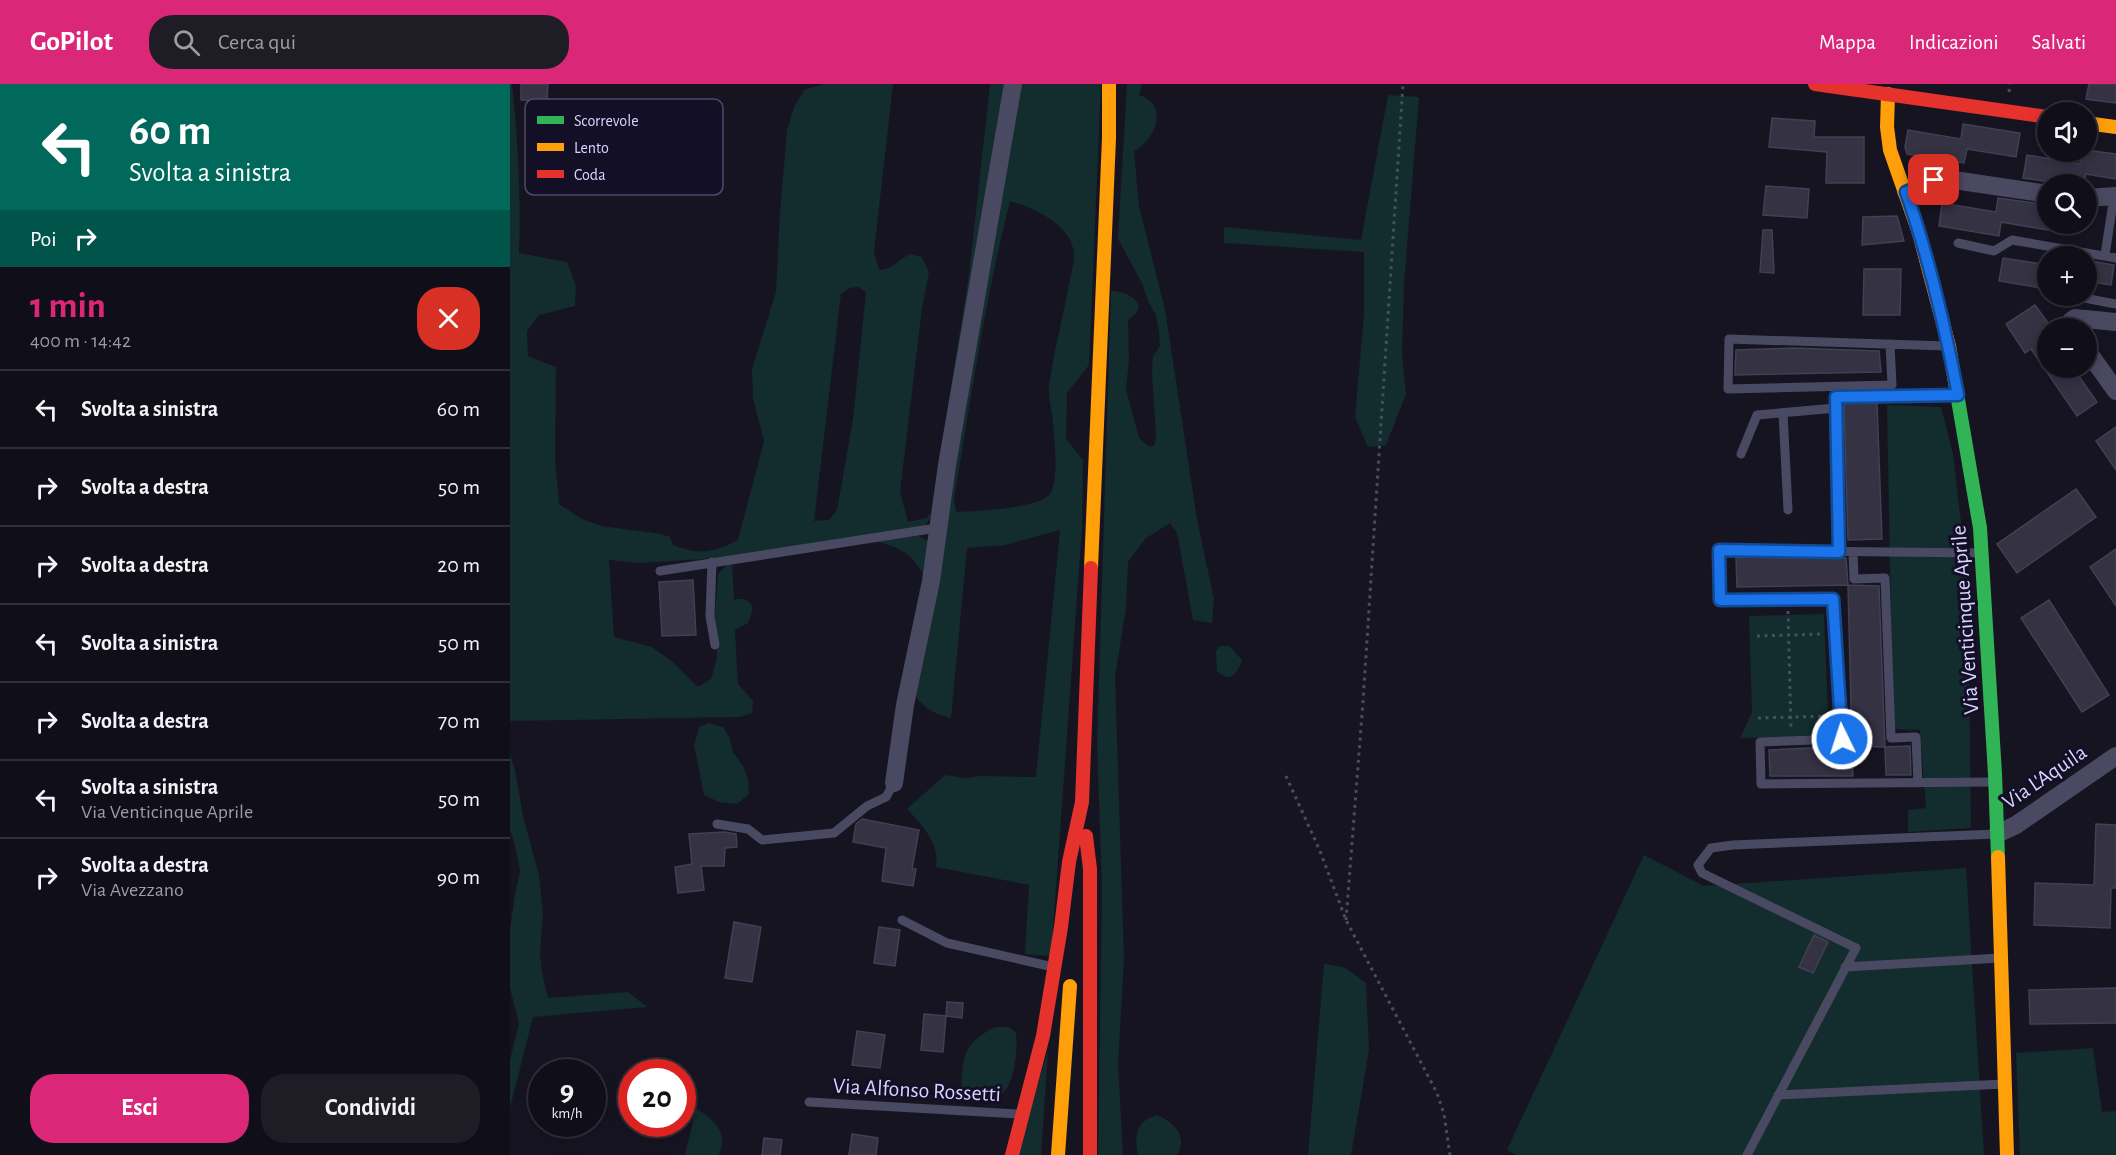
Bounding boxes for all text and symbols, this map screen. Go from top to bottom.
search box [149,15,569,69]
icon: search [170,26,203,59]
text: GoPilot [30,28,113,56]
text: Cerca qui [218,31,296,53]
text: Mappa [1819,32,1876,53]
text: Indicazioni [1909,32,1999,53]
text: Salvati [2032,32,2086,53]
legend [525,99,723,195]
map controls [2037,102,2097,378]
button: sound [2037,102,2097,162]
icon: left [30,108,108,186]
text: 60 m [129,110,211,152]
text: Scorrevole [574,113,639,129]
text: Lento [574,140,609,156]
pin [1908,154,1959,205]
text: Svolta a sinistra [129,159,291,186]
icon: arrive [1917,163,1950,196]
text: Coda [574,167,606,183]
button: search [2037,174,2097,234]
icon: right [69,222,102,255]
text: Poi [30,228,57,250]
button: + [2037,246,2097,306]
button: close [417,287,480,350]
text: 1 min [30,288,106,324]
button: − [2037,318,2097,378]
text: 400 m · 14:42 [30,331,131,351]
icon: left [30,393,63,426]
text: Svolta a sinistra [81,398,218,420]
text: 60 m [437,398,480,420]
icon: right [30,471,63,504]
text: Svolta a destra [81,476,209,498]
text: 50 m [438,476,480,498]
street label: Via Venticinque Aprile [1947,525,1983,715]
icon: right [30,549,63,582]
text: Svolta a destra [81,554,209,576]
text: 20 m [437,554,480,576]
icon: left [30,627,63,660]
text: Svolta a sinistra [81,632,218,654]
text: 50 m [438,632,480,654]
icon: right [30,705,63,738]
position arrow [1810,707,1874,771]
text: Svolta a destra [81,710,209,732]
text: 70 m [438,710,480,732]
street label: Via L'Aquila [1998,741,2091,813]
text: Svolta a sinistra [81,776,218,798]
icon: left [30,783,63,816]
text: 50 m [438,788,480,810]
text: Via Venticinque Aprile [81,802,253,822]
text: Svolta a destra [81,854,209,876]
icon: right [30,861,63,894]
text: 90 m [437,866,480,888]
text: Via Avezzano [81,880,184,900]
speed limit sign: 20 [618,1059,696,1137]
button: Esci [30,1074,249,1143]
button: Condividi [261,1074,480,1143]
street label: Via Alfonso Rossetti [832,1075,1002,1105]
text: 9 [560,1076,574,1106]
text: km/h [552,1106,582,1121]

